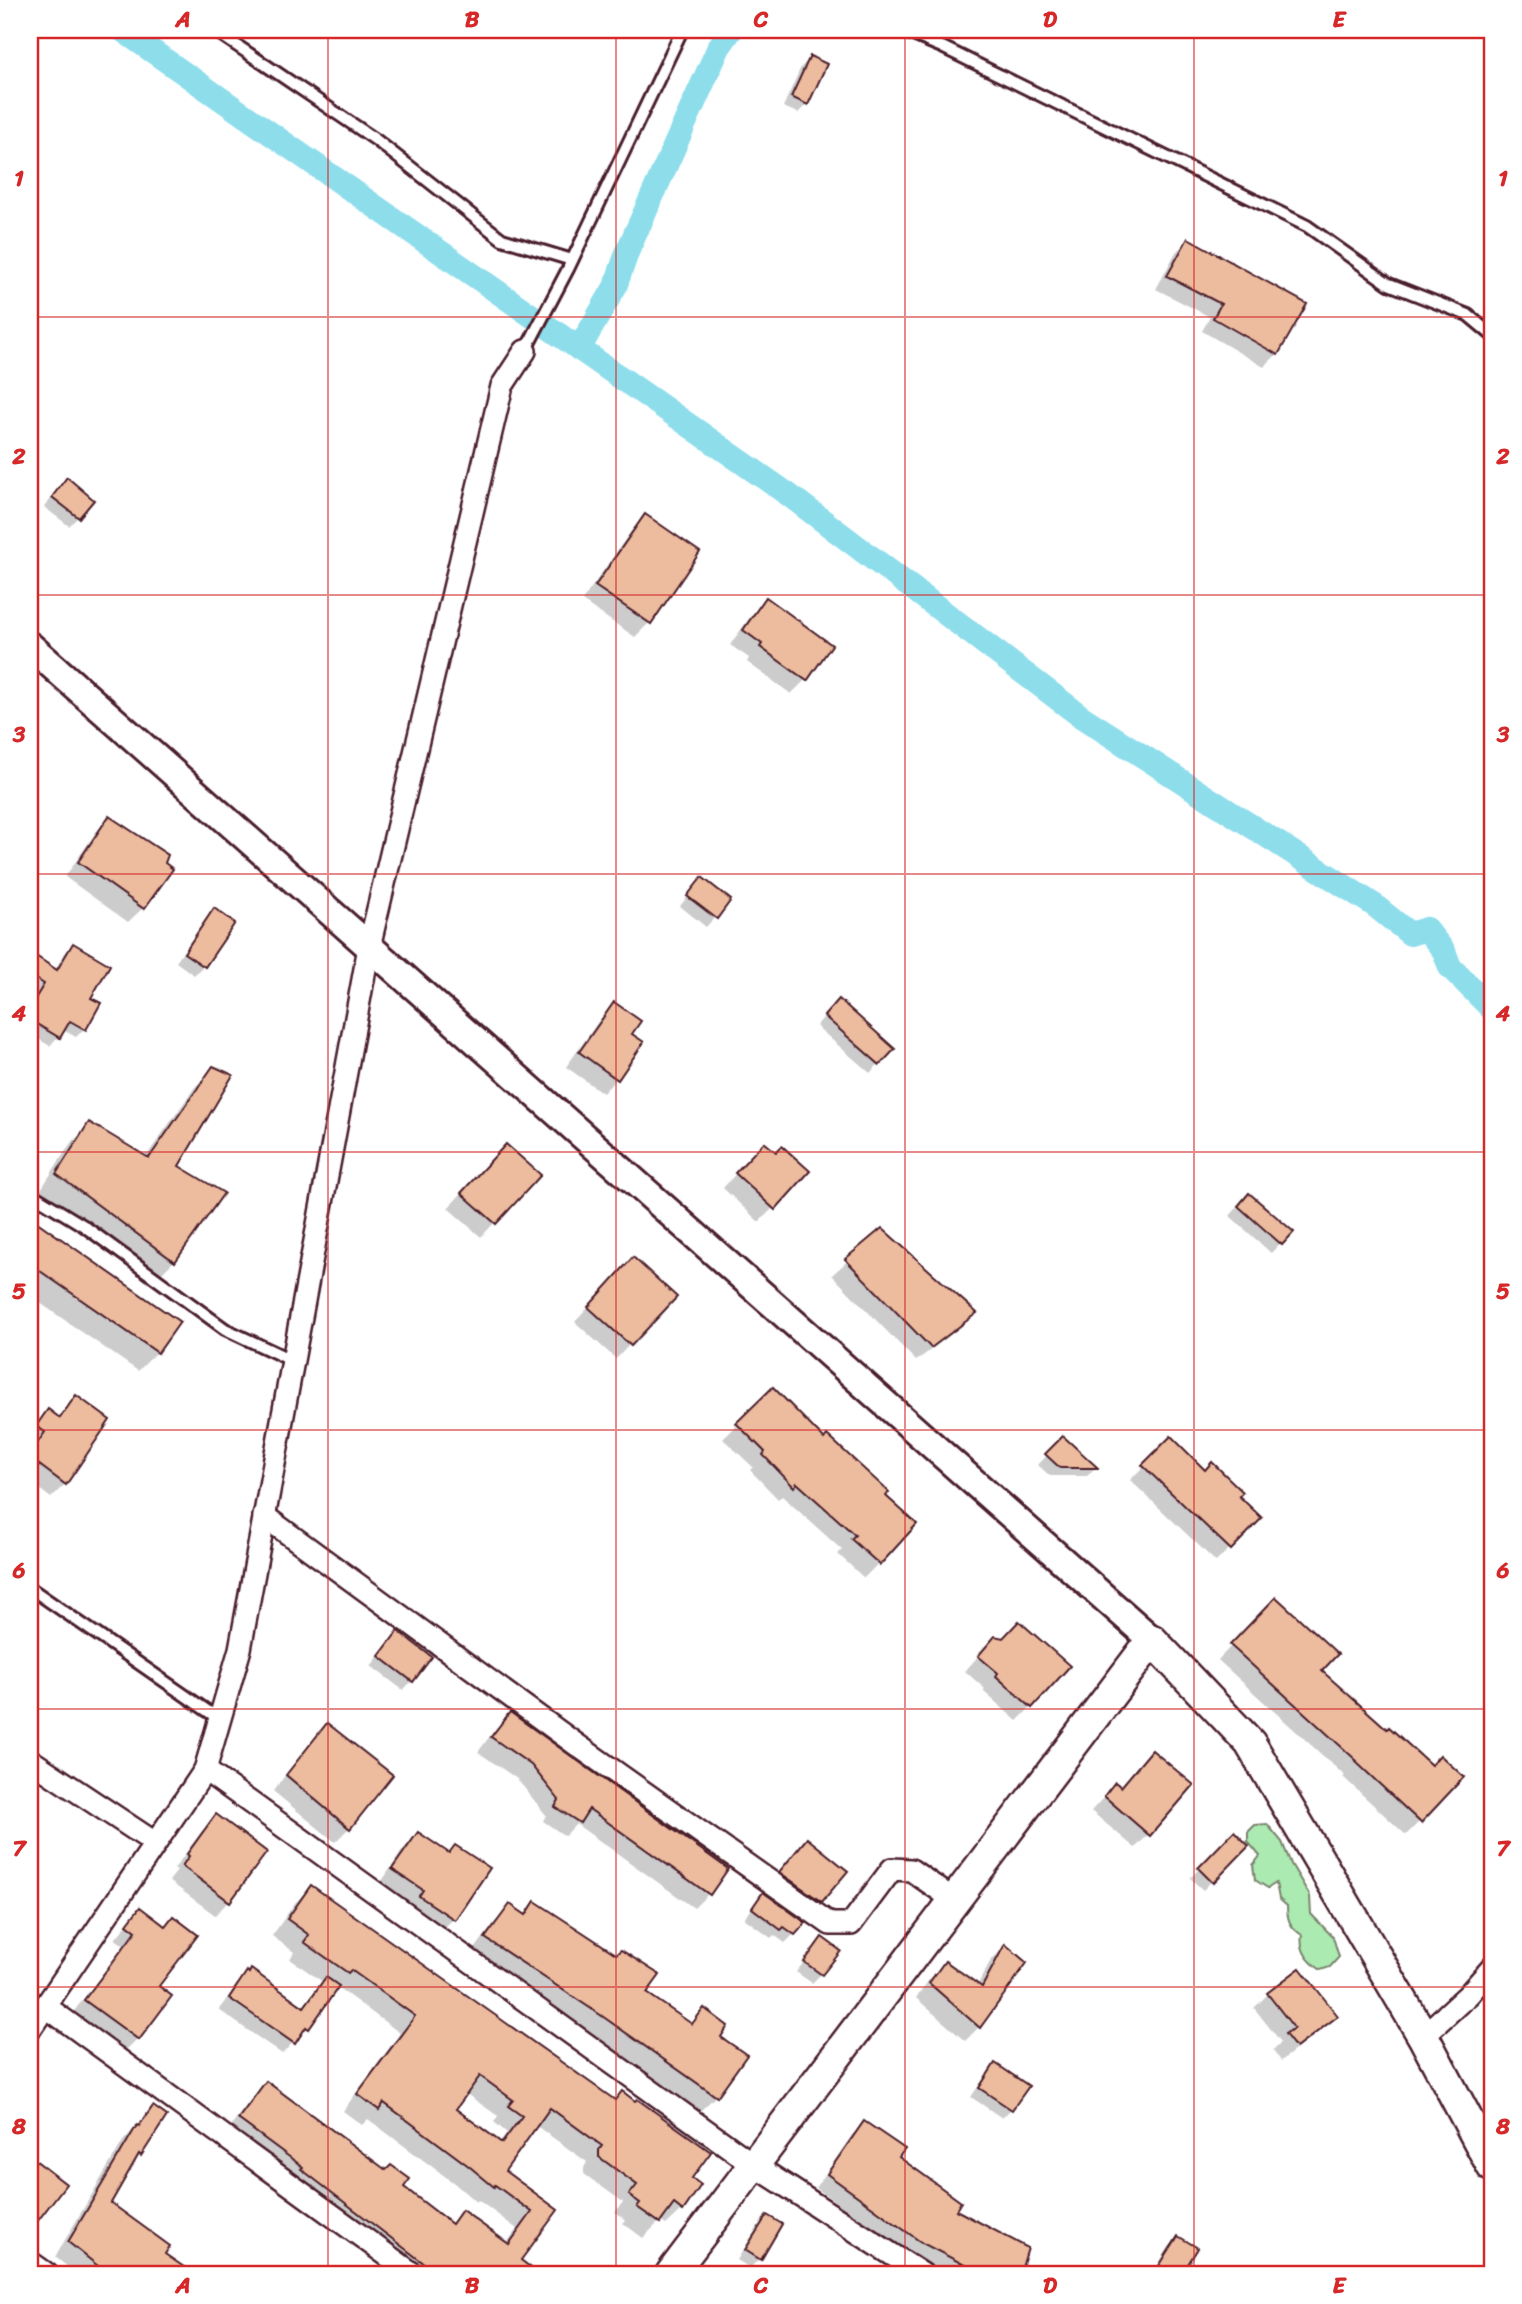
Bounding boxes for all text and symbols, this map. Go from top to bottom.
text: A [174,0,191,40]
text: B [465,0,480,40]
text: C [753,0,769,40]
text: D [1043,0,1058,40]
text: E [1333,0,1348,40]
text: 1 [14,158,24,199]
text: 1 [1498,158,1508,199]
text: 2 [11,436,26,477]
text: 2 [1495,436,1510,477]
text: 3 [12,714,26,755]
text: 3 [1496,714,1510,755]
text: 4 [11,993,27,1034]
text: 4 [1495,993,1511,1034]
text: 5 [12,1271,26,1312]
text: 5 [1496,1271,1510,1312]
text: 6 [11,1550,26,1591]
text: 6 [1495,1550,1510,1591]
text: 7 [12,1828,27,1869]
text: 7 [1496,1828,1511,1869]
text: 8 [11,2106,26,2147]
text: 8 [1495,2106,1510,2147]
text: A [174,2265,191,2304]
text: B [465,2265,480,2304]
text: C [753,2265,769,2304]
text: D [1043,2265,1058,2304]
text: E [1333,2265,1348,2304]

